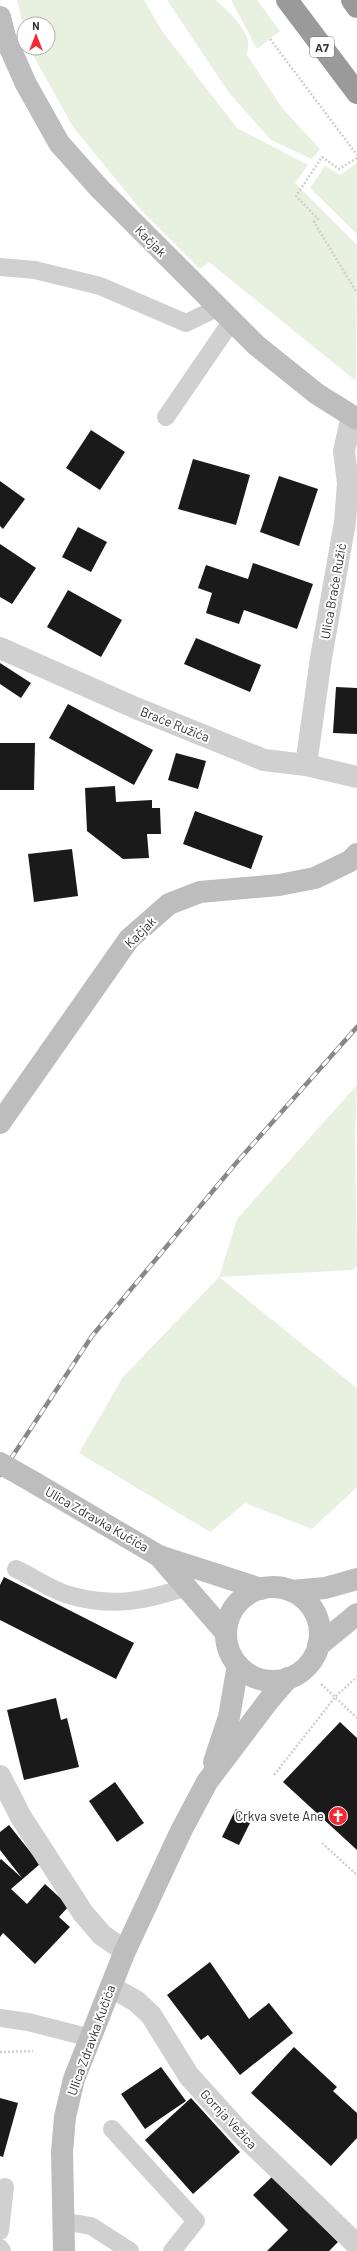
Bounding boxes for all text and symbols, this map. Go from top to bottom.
north arrow [16,16,56,56]
text: N [32,19,40,32]
road number: A7 [310,37,334,57]
street label: Kačjak [132,222,170,260]
street label: Ulica Braće Ružić [317,541,349,640]
street label: Braće Ružića [138,703,212,745]
street label: Kačjak [121,913,159,951]
street label: Ulica Zdravka Kučića [43,1483,151,1555]
church icon: Crkva svete Ane [327,1805,349,1827]
place label: Crkva svete Ane [235,1808,324,1824]
street label: Ulica Zdravka Kučića [64,1983,118,2097]
street label: Gornja Vežica [197,2086,261,2152]

